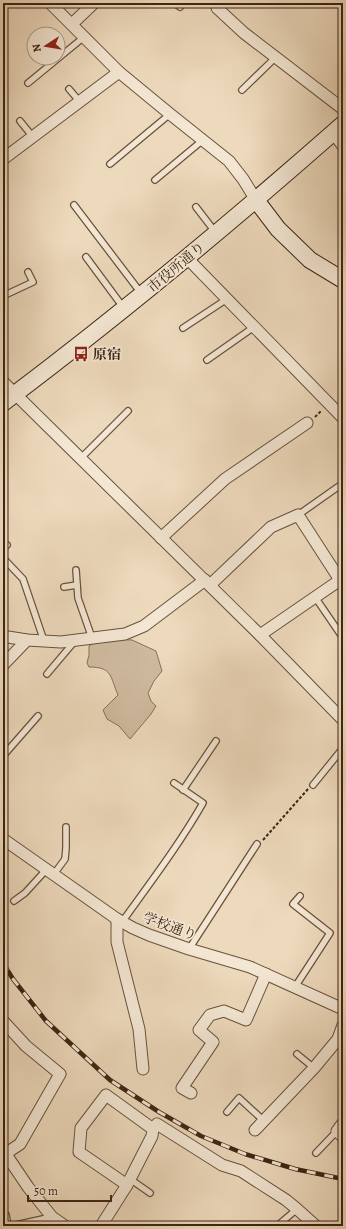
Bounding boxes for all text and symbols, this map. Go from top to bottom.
north arrow [26,26,66,66]
text: N [29,42,45,53]
street label: 市役所通り [143,238,209,297]
bus stop icon: 原宿 [72,345,90,363]
place label: 原宿 [93,345,121,364]
street label: 学校通り [140,908,199,945]
scale bar [28,1177,111,1203]
text: 50 m [34,1183,58,1199]

